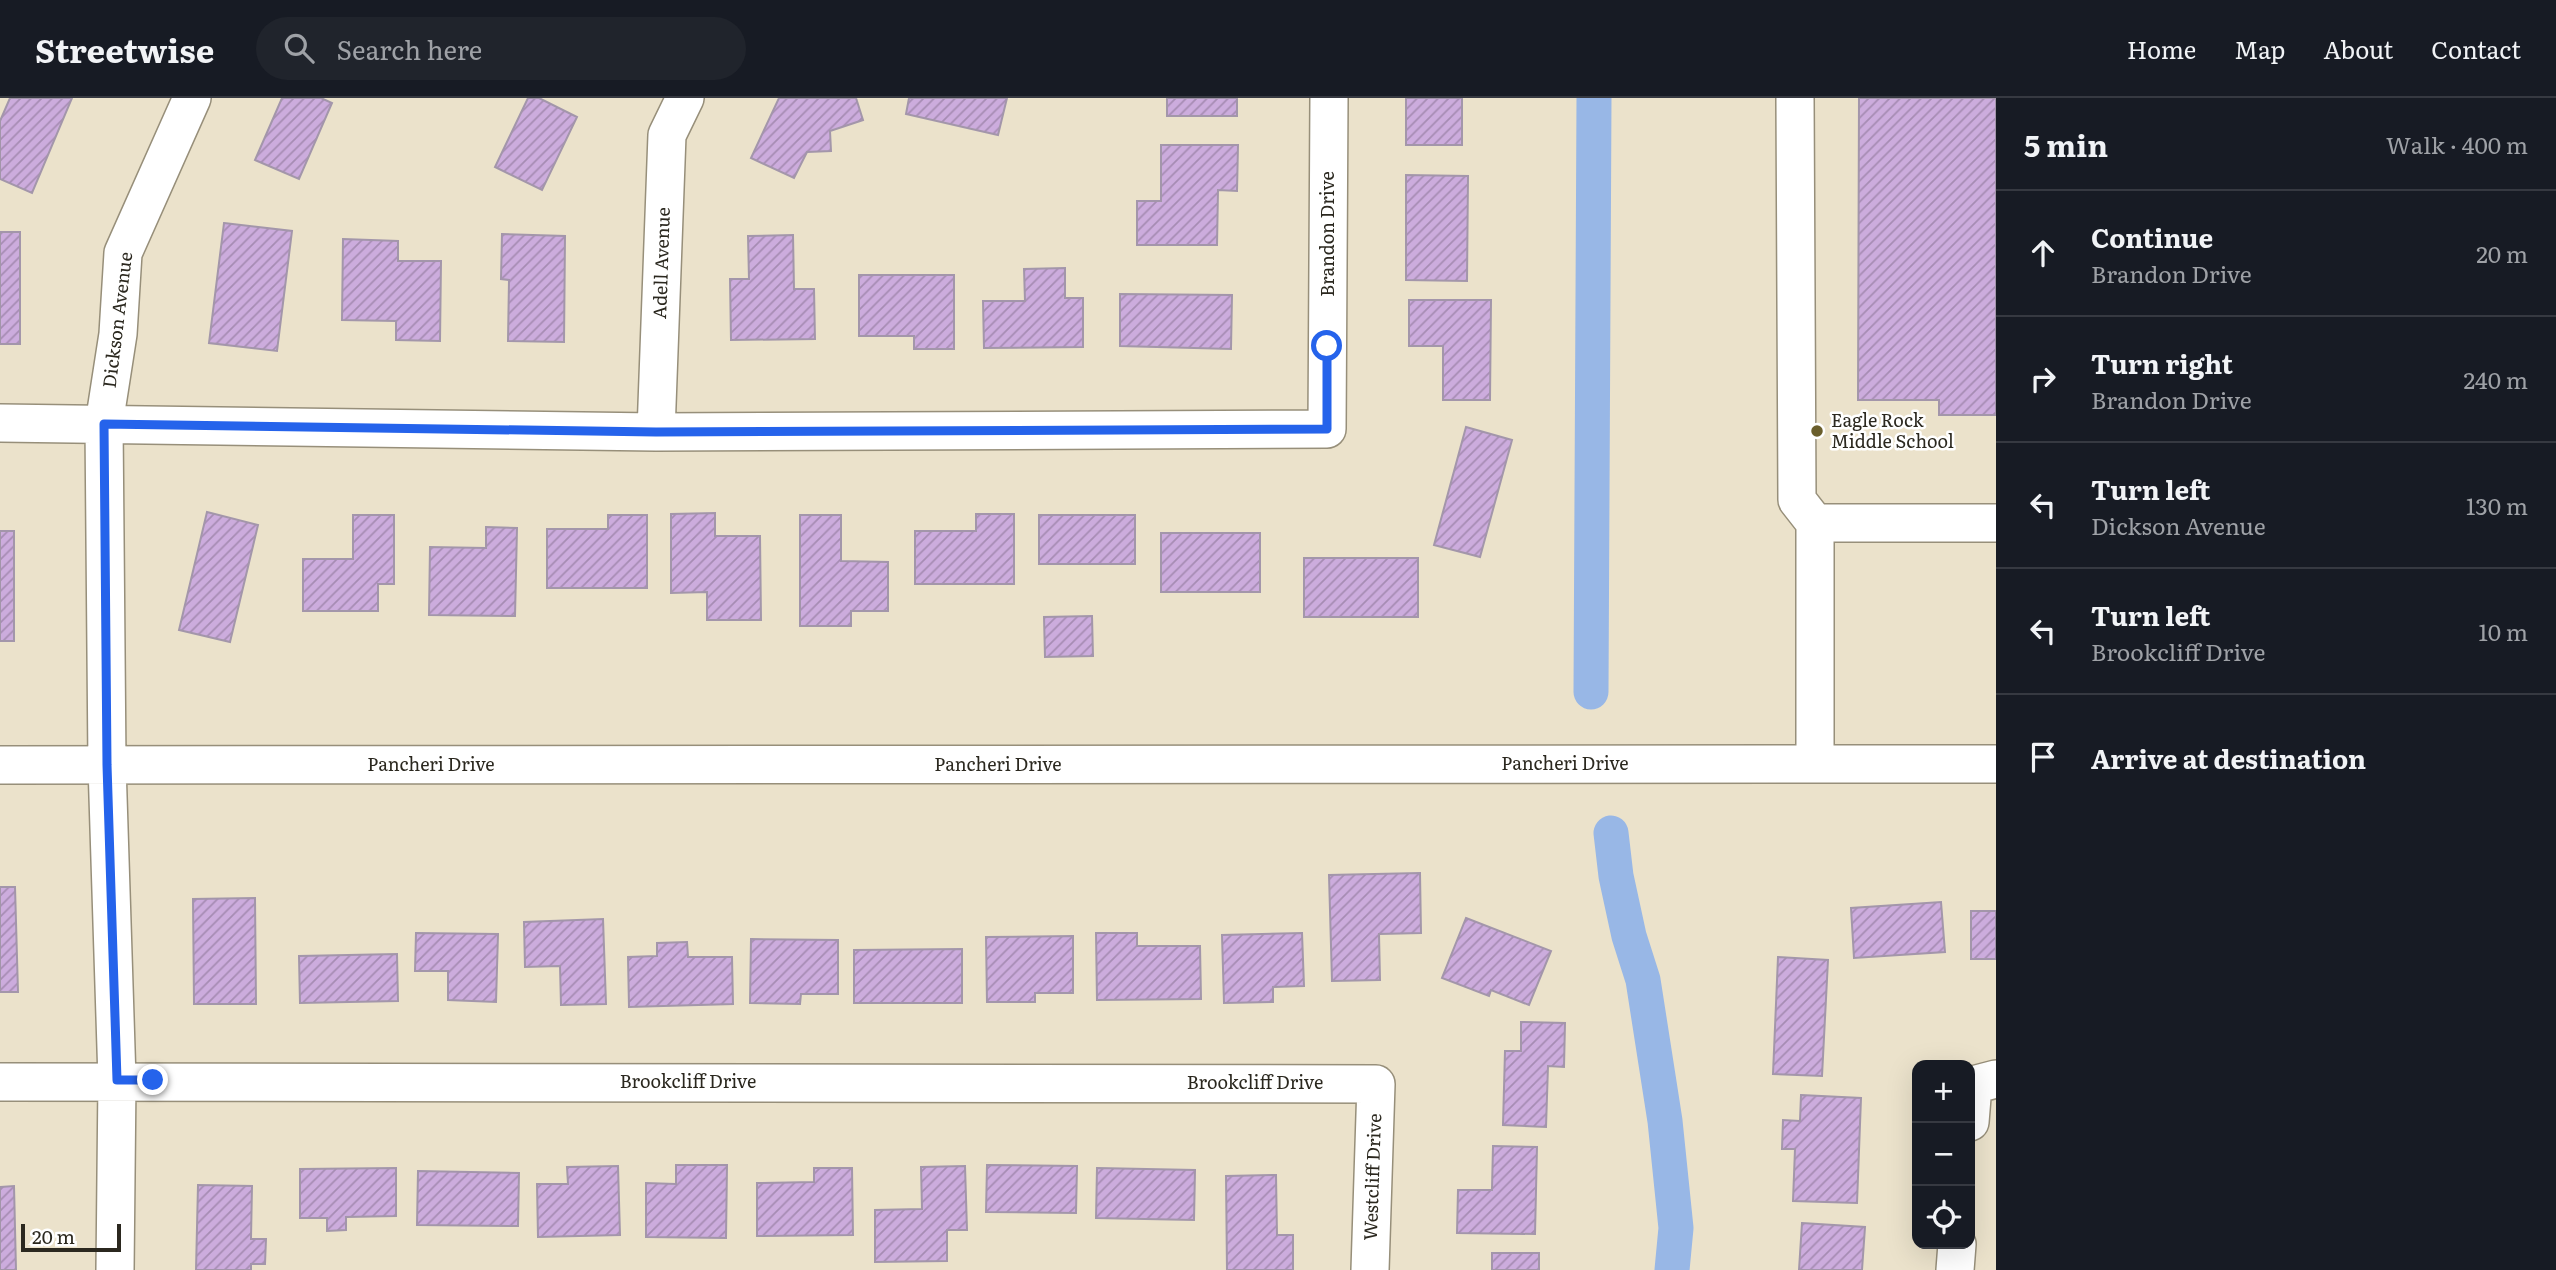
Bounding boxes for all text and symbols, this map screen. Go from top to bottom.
search box [256,17,746,80]
text: Streetwise [35,24,214,73]
icon: search [280,29,318,67]
text: Search here [336,29,482,68]
text: Home [2127,31,2196,66]
text: Map [2234,31,2285,66]
text: About [2323,31,2393,66]
text: Contact [2431,31,2521,66]
text: 5 min [2024,122,2108,166]
text: Walk · 400 m [2386,127,2528,161]
street label: Brandon Drive [1313,171,1340,297]
street label: Adell Avenue [645,207,676,319]
text: Continue [2091,217,2213,256]
icon: ahead [2024,234,2062,272]
text: 20 m [2476,236,2528,270]
street label: Dickson Avenue [95,250,138,389]
text: Brandon Drive [2091,256,2252,290]
route start [1311,330,1342,361]
text: Turn right [2091,343,2233,382]
icon: right [2024,360,2062,398]
text: 240 m [2463,362,2528,396]
text: Brandon Drive [2091,382,2252,416]
place label: Eagle Rock Middle School [1831,406,1954,454]
marker: Eagle Rock Middle School [1809,423,1825,439]
text: Turn left [2091,469,2210,508]
icon: left [2024,486,2062,524]
text: 130 m [2466,488,2528,522]
text: Dickson Avenue [2091,508,2266,542]
text: Turn left [2091,595,2210,634]
icon: left [2024,612,2062,650]
text: 10 m [2478,614,2528,648]
text: Brookcliff Drive [2091,634,2265,668]
icon: arrive [2024,738,2062,776]
text: Arrive at destination [2091,738,2366,777]
street label: Pancheri Drive [1501,749,1629,776]
street label: Pancheri Drive [367,750,495,777]
street label: Pancheri Drive [934,750,1062,777]
map controls [1912,1060,1975,1249]
button: + [1912,1060,1975,1123]
route end [137,1064,168,1095]
street label: Brookcliff Drive [620,1067,756,1094]
street label: Brookcliff Drive [1187,1068,1323,1095]
street label: Westcliff Drive [1356,1113,1387,1241]
button: − [1912,1123,1975,1186]
button: locate [1912,1186,1975,1249]
scale bar [21,1221,121,1253]
text: 20 m [32,1222,75,1250]

